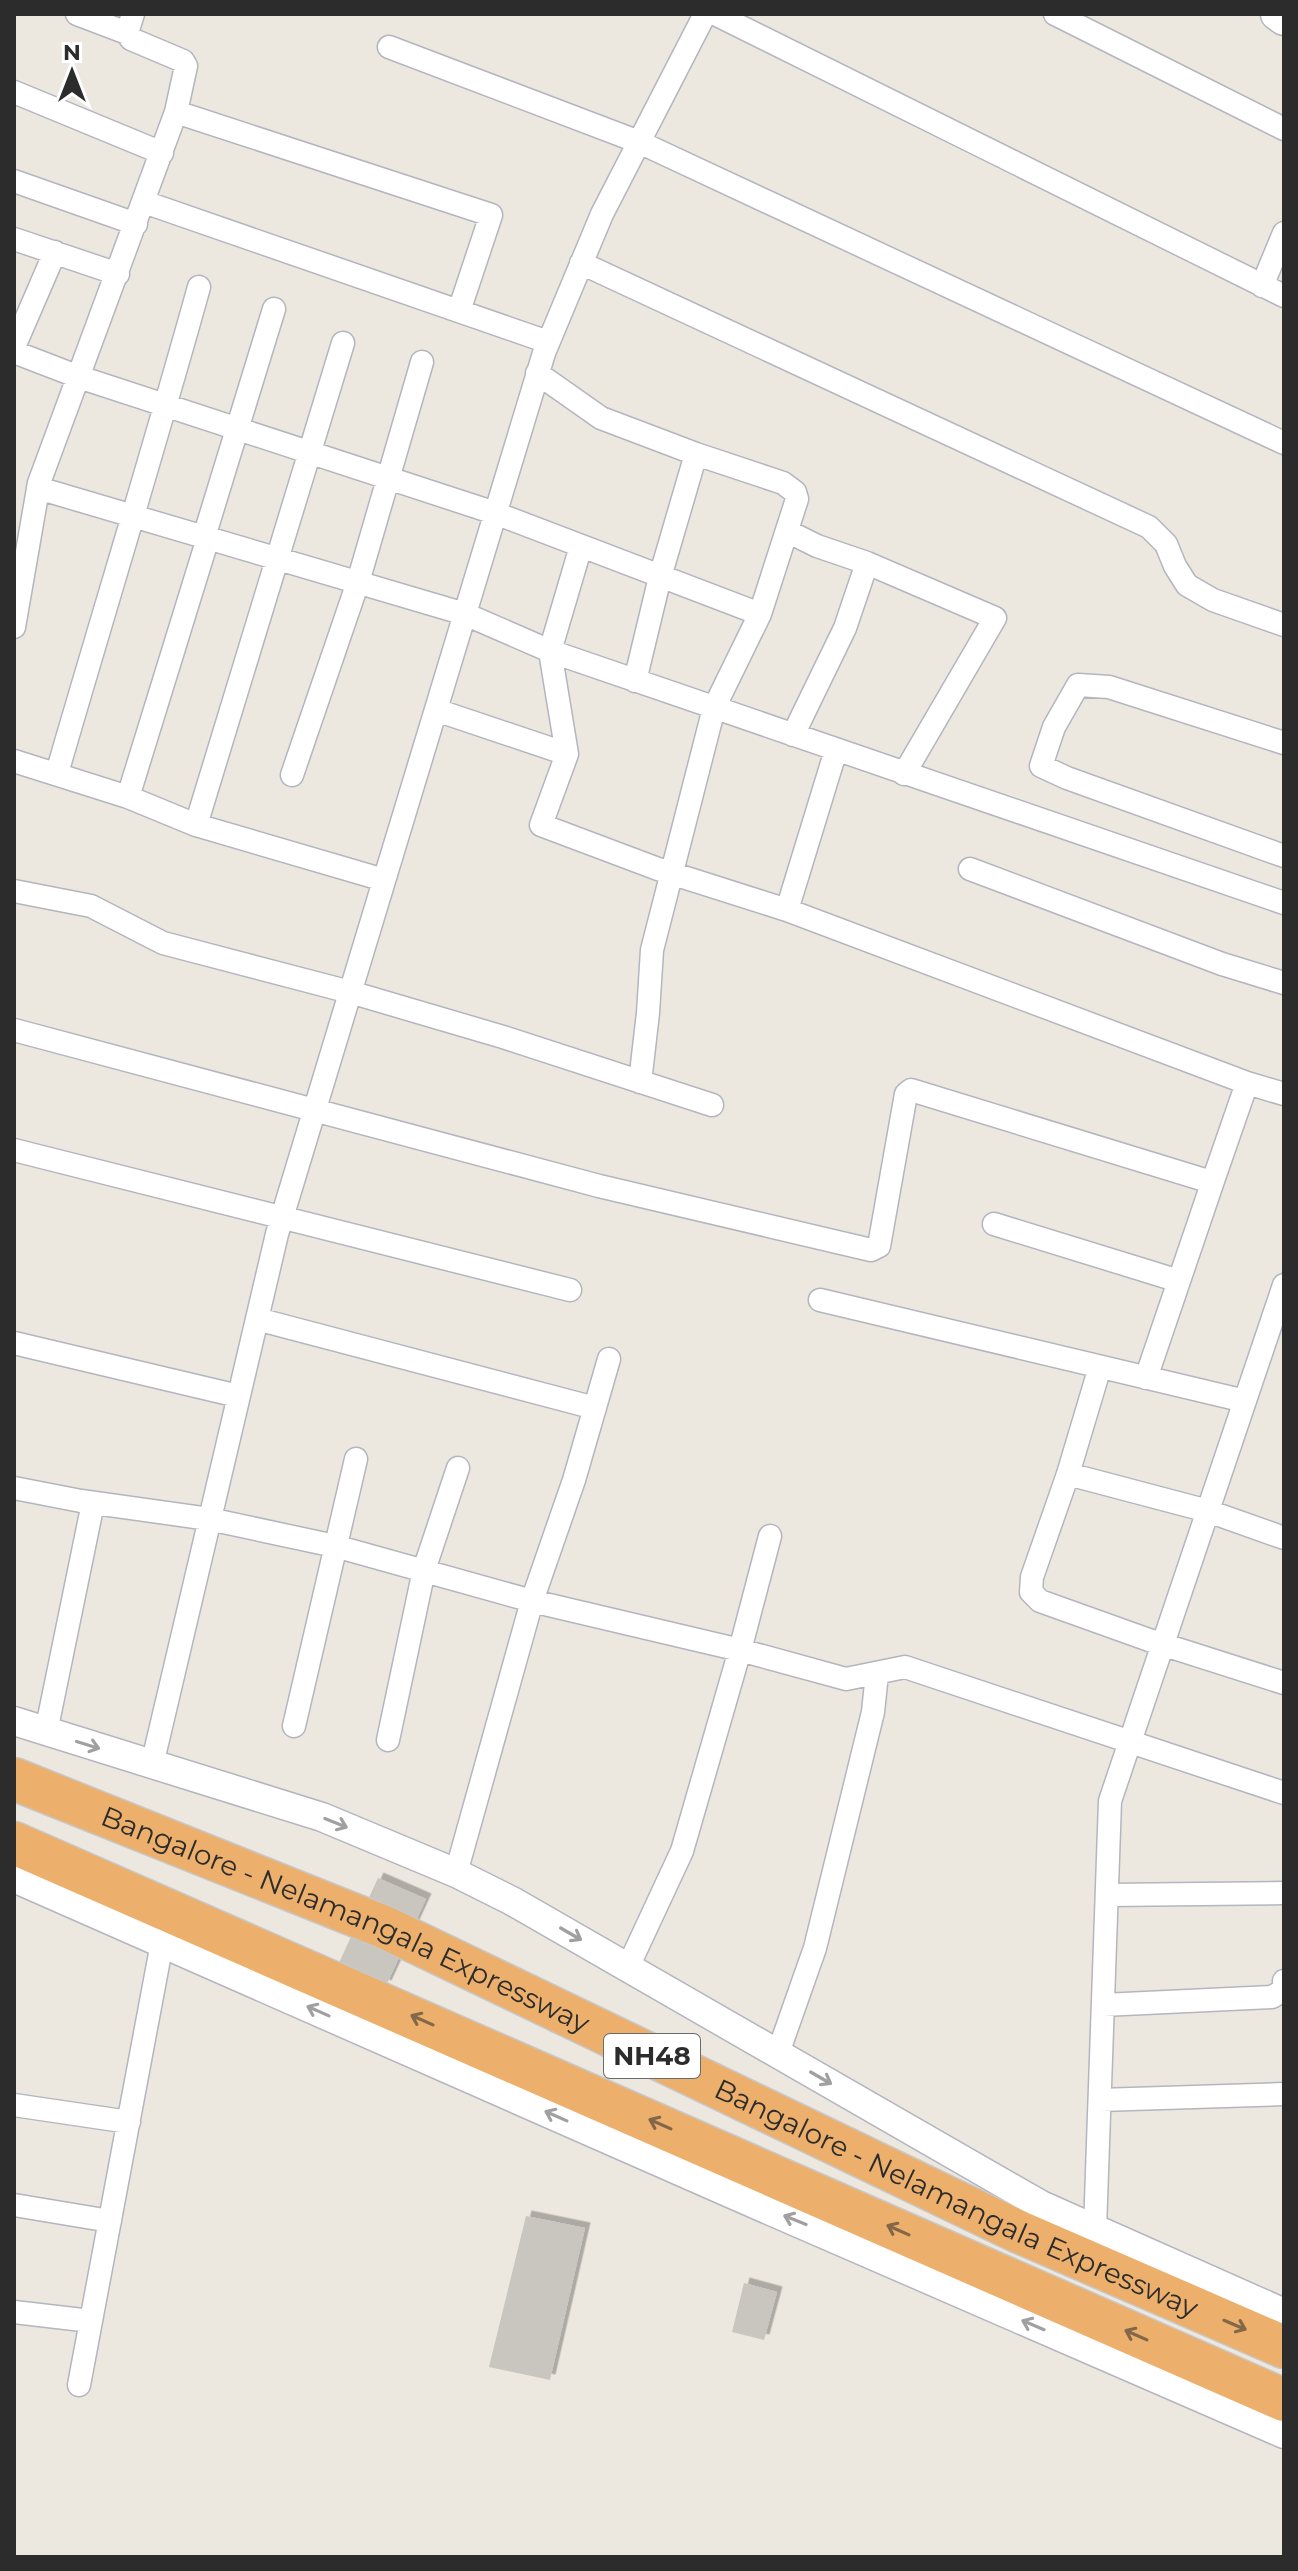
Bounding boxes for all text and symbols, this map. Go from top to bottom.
north arrow [32,32,112,112]
text: N [63,39,81,66]
one-way arrow [75,1738,101,1753]
street label: Bangalore - Nelamangala Expressway [96,1799,596,2041]
one-way arrow [323,1817,348,1831]
one-way arrow [559,1926,582,1942]
one-way arrow [307,2003,331,2018]
one-way arrow [410,2012,435,2027]
road number: NH48 [604,2034,700,2078]
street label: Bangalore - Nelamangala Expressway [709,2071,1204,2325]
one-way arrow [808,2071,832,2086]
one-way arrow [545,2108,569,2123]
one-way arrow [648,2116,673,2131]
one-way arrow [783,2212,807,2227]
one-way arrow [886,2221,911,2236]
one-way arrow [1021,2316,1045,2331]
one-way arrow [1222,2319,1247,2334]
one-way arrow [1124,2326,1148,2341]

